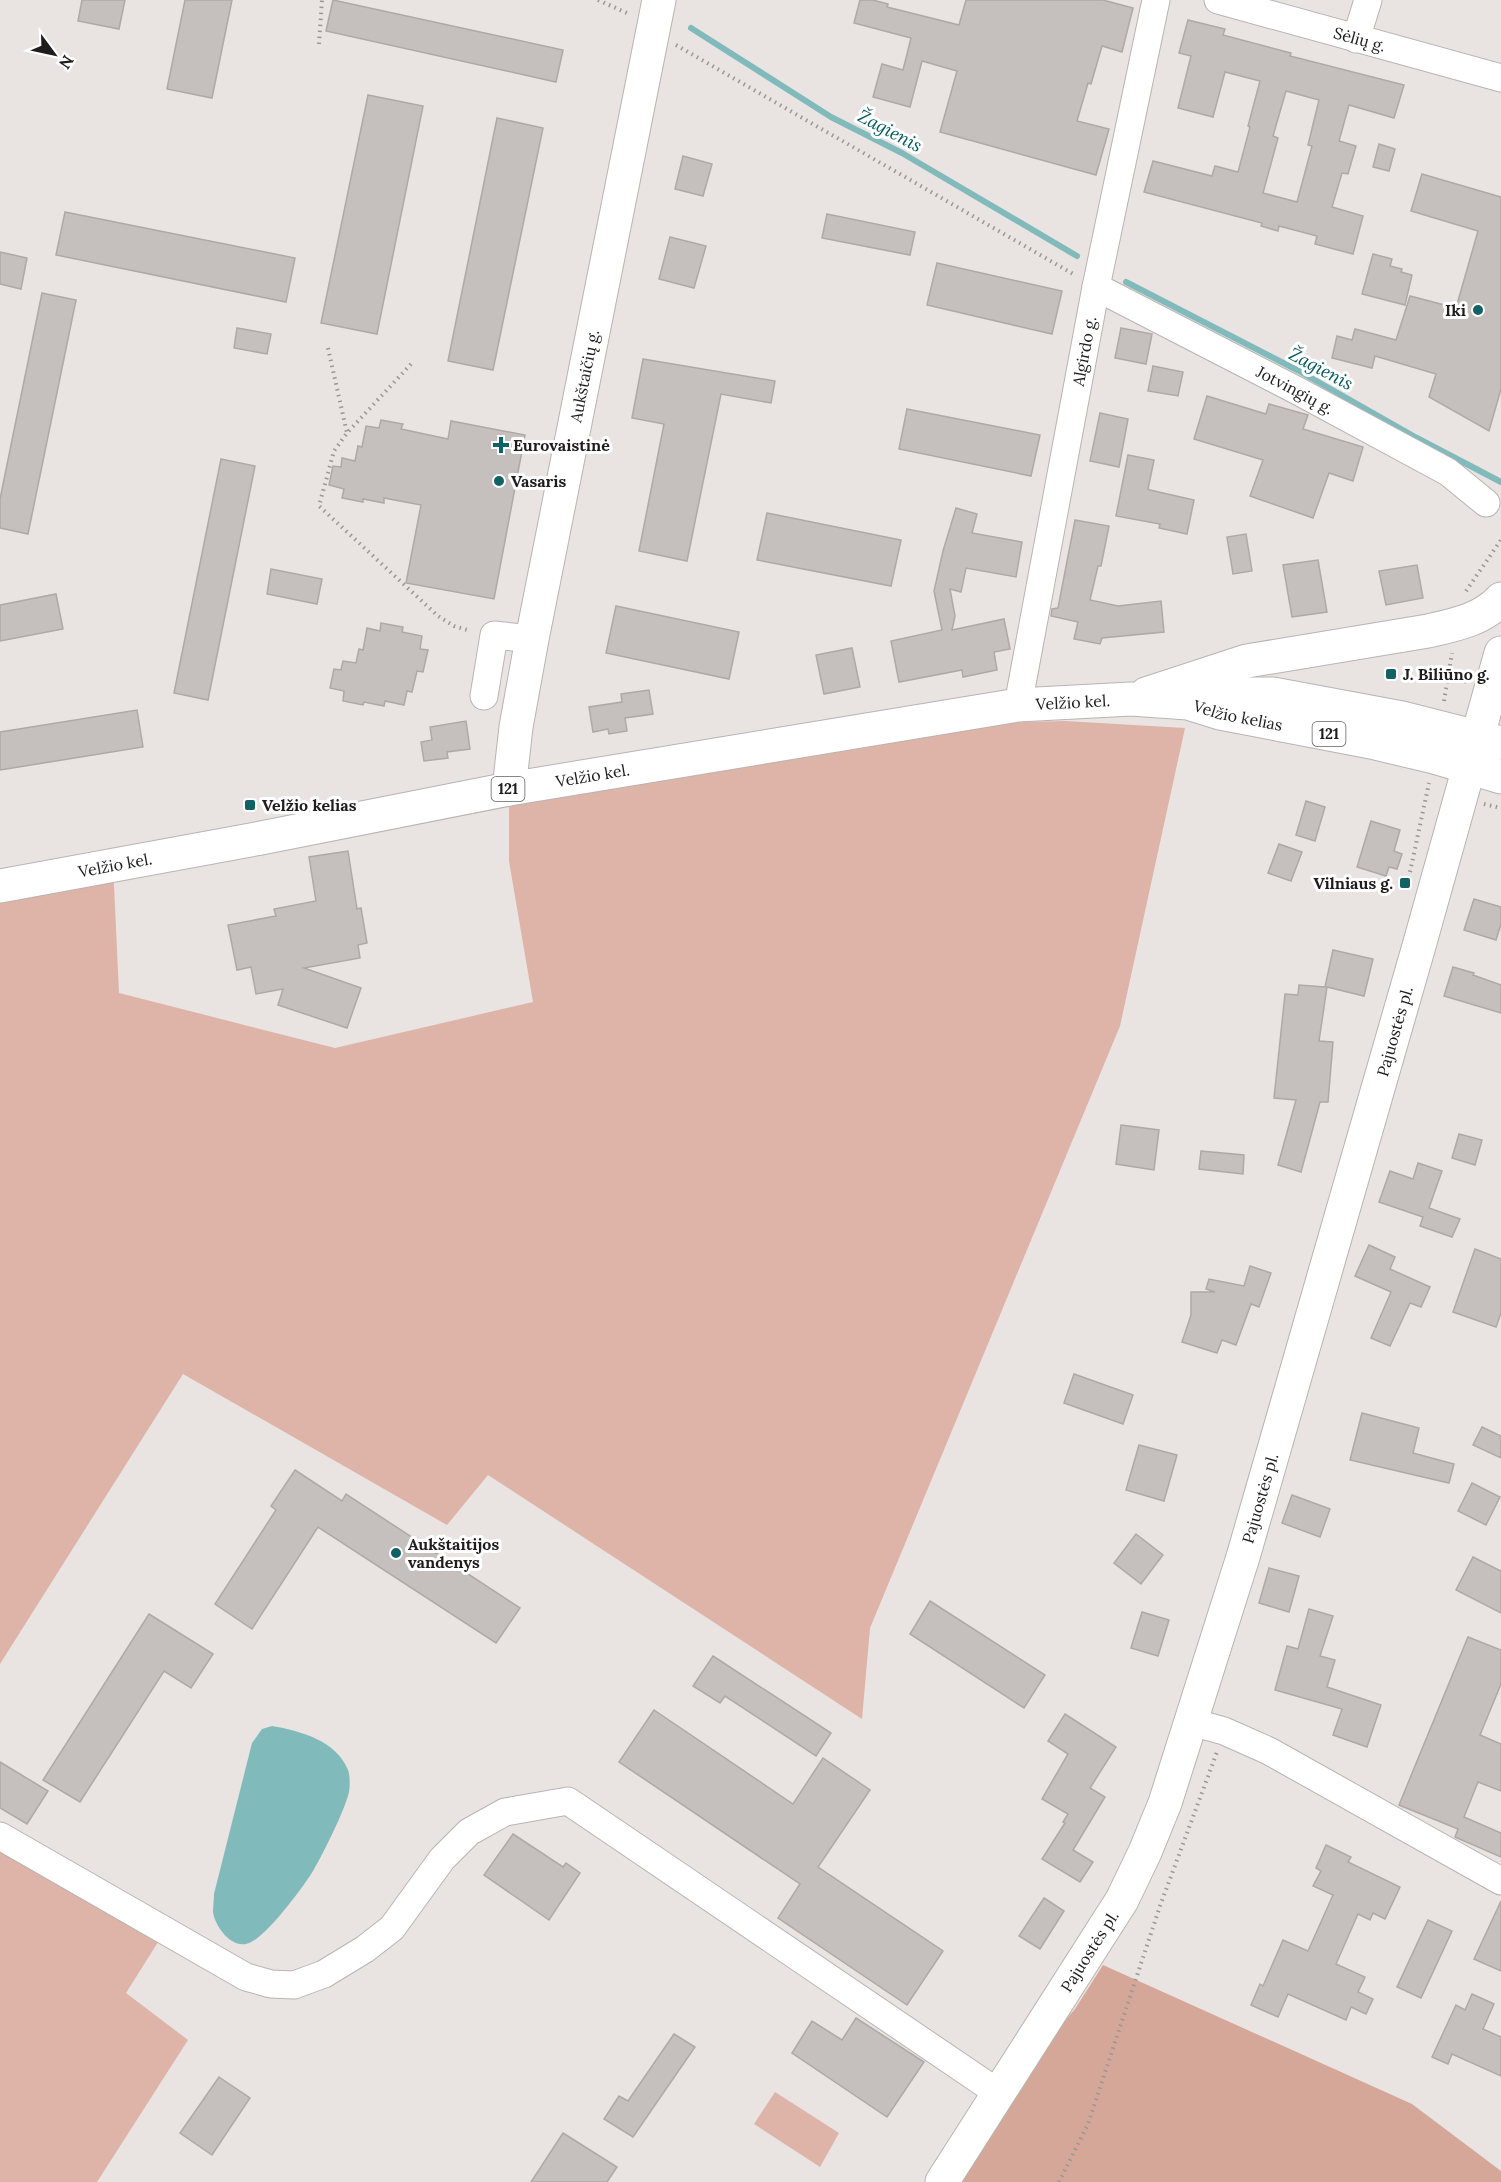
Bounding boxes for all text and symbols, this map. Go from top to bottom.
street label: Sėlių g. [1331,22,1388,56]
north arrow [24,24,84,84]
text: N [55,52,78,73]
water label: Žagienis [854,104,926,157]
place label: Iki [1445,300,1466,320]
marker: Iki [1471,303,1485,317]
street label: Algirdo g. [1068,314,1100,389]
street label: Aukštaičių g. [565,328,603,425]
water label: Žagienis [1285,342,1357,395]
street label: Jotvingių g. [1252,361,1337,418]
place label: Eurovaistinė [513,435,610,455]
marker: Eurovaistinė [494,438,508,452]
place label: Vasaris [511,471,566,491]
marker: Vasaris [492,474,506,488]
place label: J. Biliūno g. [1403,664,1490,684]
marker: J. Biliūno g. [1384,667,1398,681]
street label: Velžio kel. [1034,690,1111,714]
street label: Velžio kelias [1190,695,1284,735]
road number: 121 [1312,722,1346,746]
street label: Velžio kel. [553,759,631,791]
road number: 121 [492,777,524,801]
place label: Velžio kelias [262,795,357,815]
marker: Velžio kelias [243,798,257,812]
street label: Velžio kel. [76,848,154,882]
place label: Vilniaus g. [1314,873,1393,893]
marker: Vilniaus g. [1398,876,1412,890]
street label: Pajuostės pl. [1372,984,1417,1079]
street label: Pajuostės pl. [1237,1451,1282,1546]
place label: Aukštaitijos vandenys [408,1534,499,1572]
marker: Aukštaitijos vandenys [389,1546,403,1560]
street label: Pajuostės pl. [1056,1907,1123,1996]

